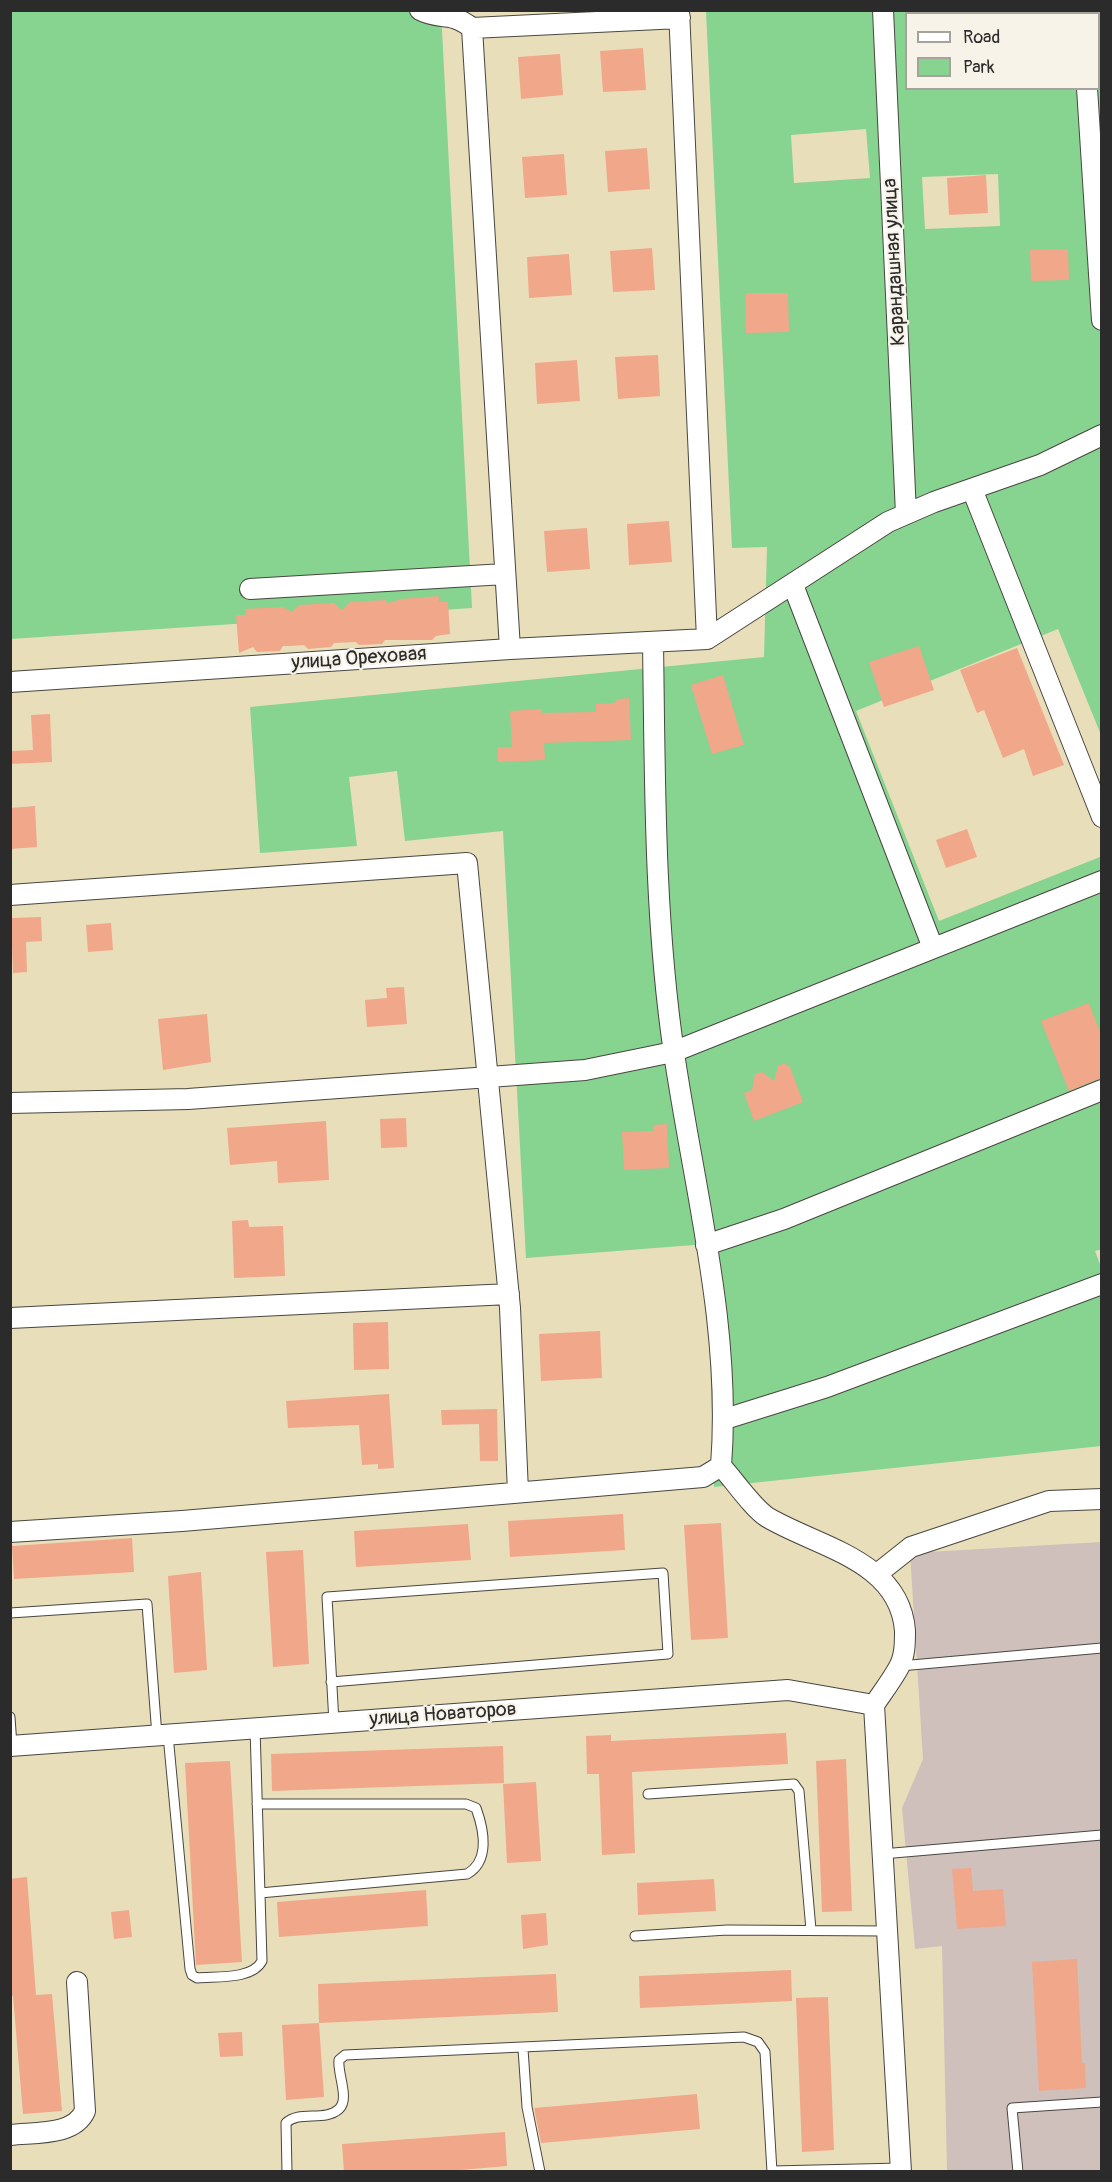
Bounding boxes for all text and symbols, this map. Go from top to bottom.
legend [905,12,1100,90]
text: Road [963,26,1000,49]
text: Park [963,56,995,79]
street label: Карандашная улица [879,178,911,346]
street label: улица Ореховая [291,642,427,676]
street label: улица Новаторов [369,1698,517,1732]

